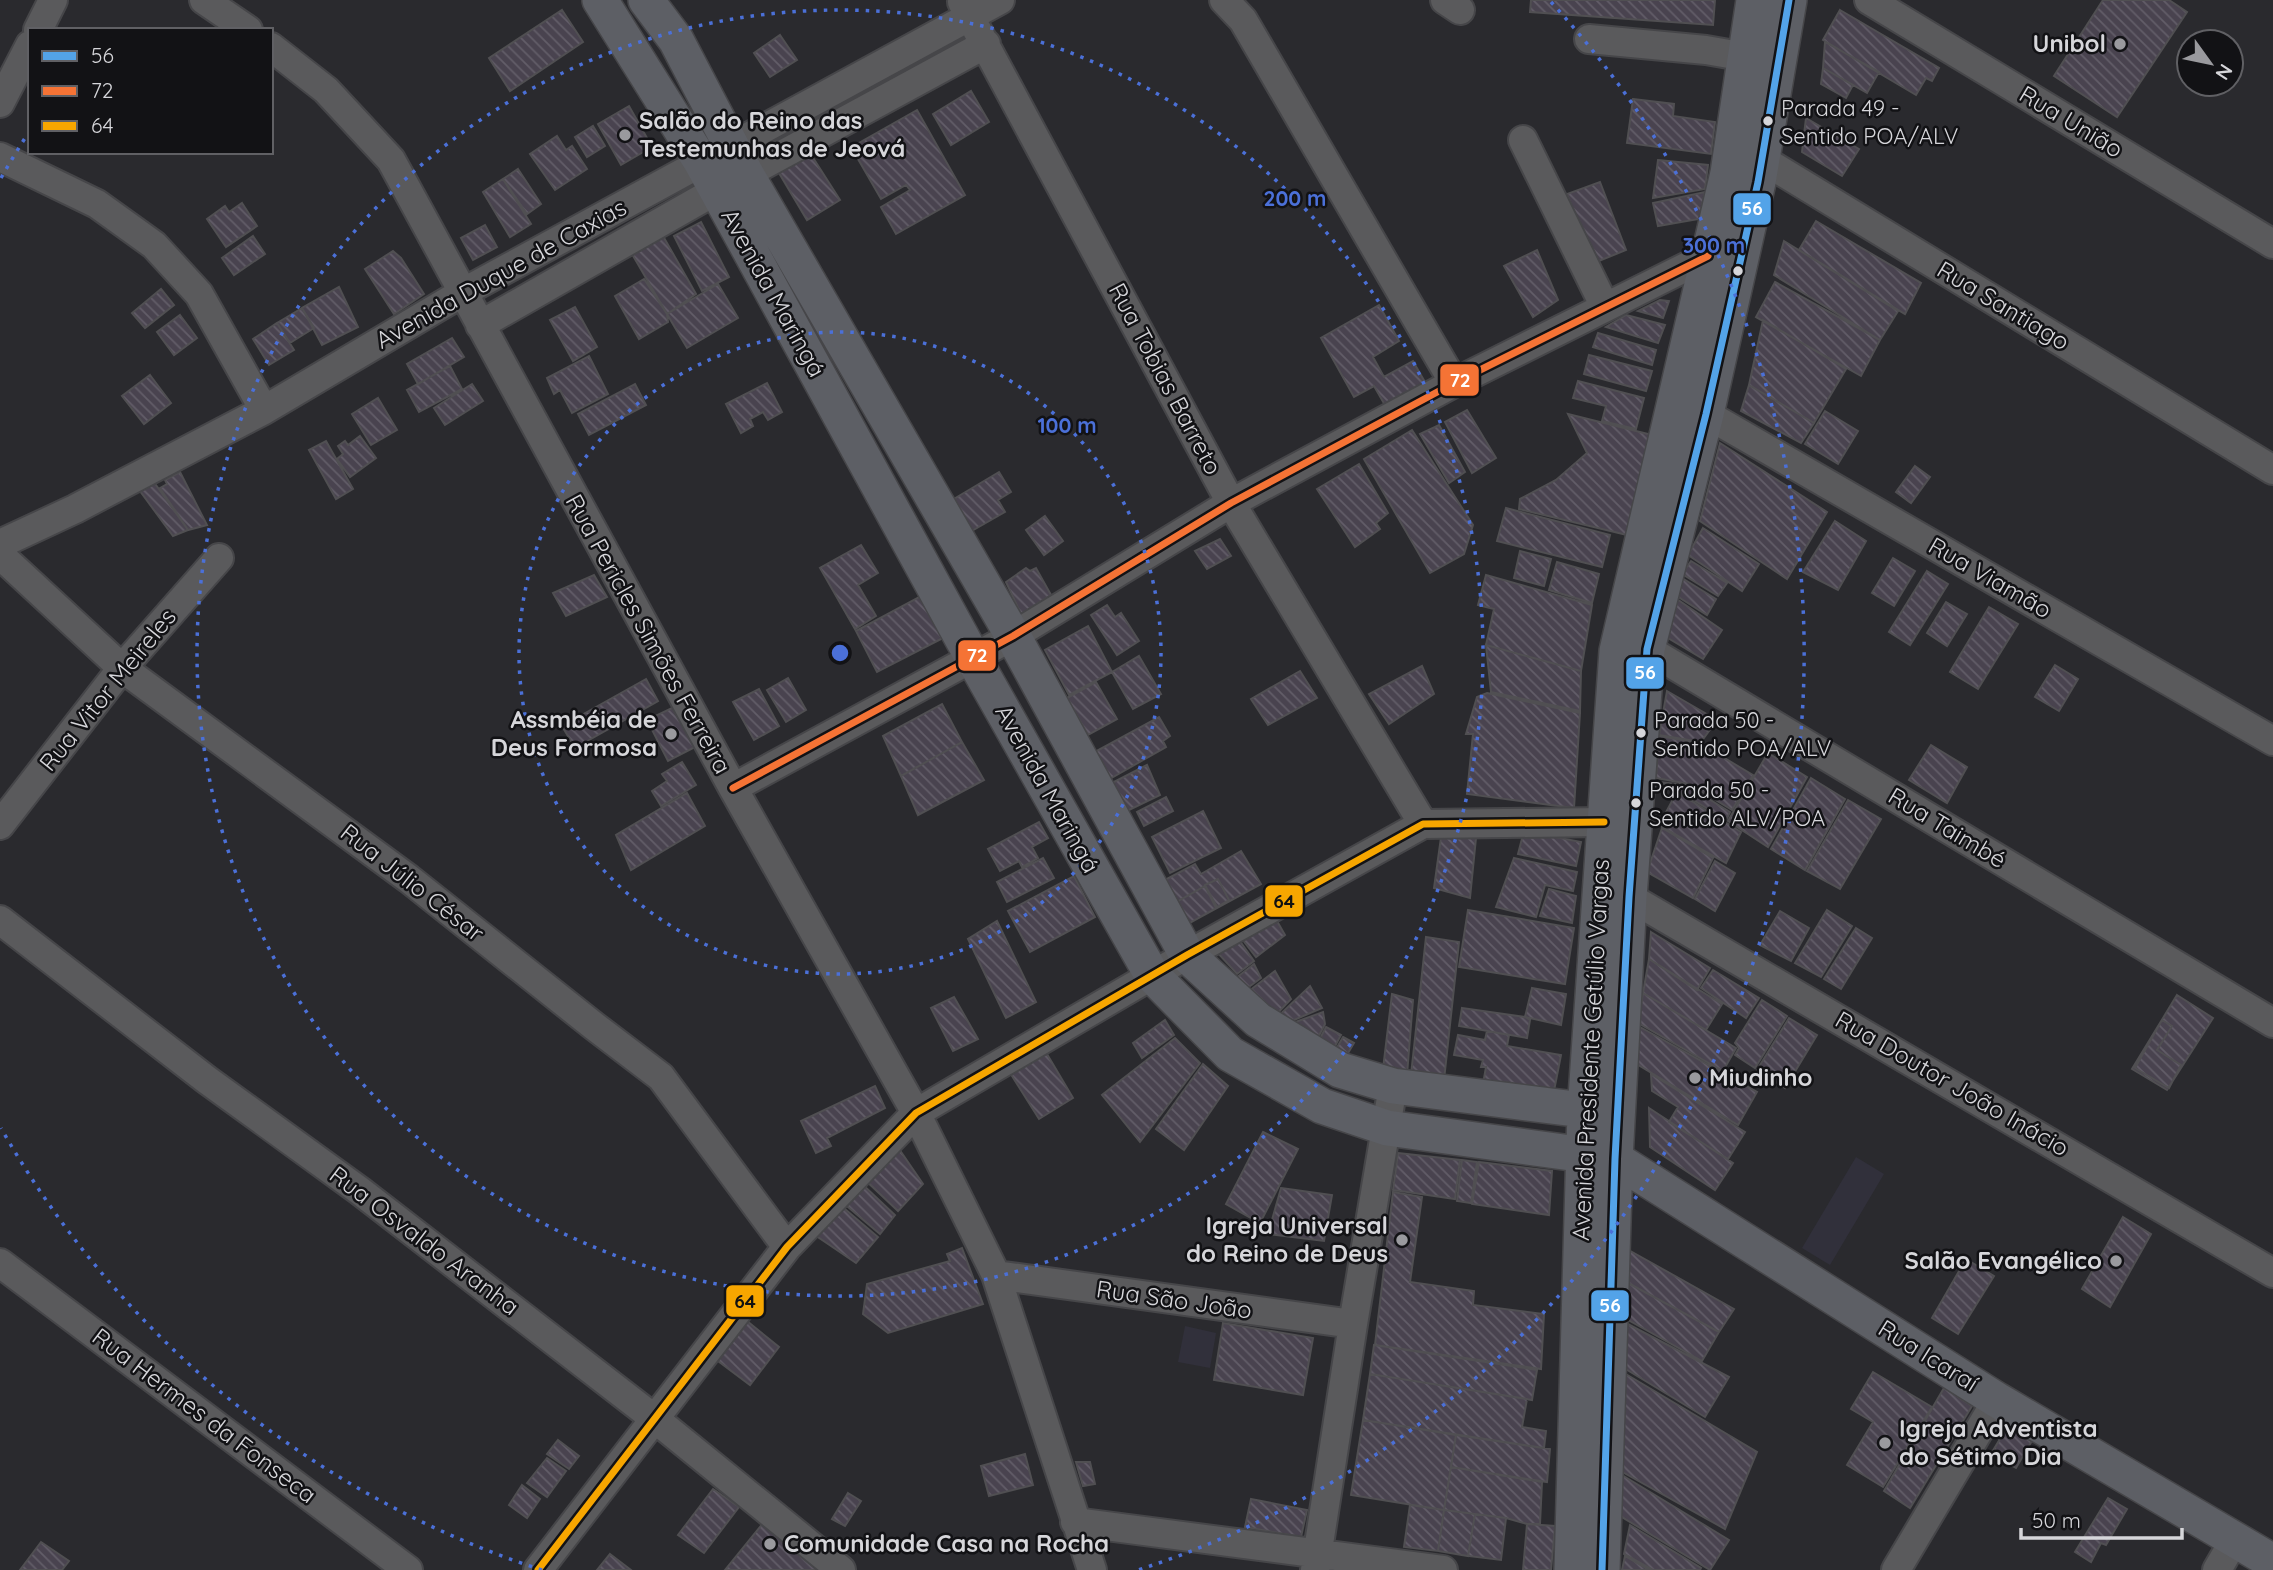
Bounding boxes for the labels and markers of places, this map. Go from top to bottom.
place label: Unibol [2033,28,2106,58]
marker: Unibol [2112,36,2128,52]
place label: Parada 49 - Sentido POA/ALV [1781,94,1958,150]
place label: Salão do Reino das Testemunhas de Jeová [639,105,905,163]
marker: Parada 49 - Sentido POA/ALV [1761,114,1775,128]
marker: Salão do Reino das Testemunhas de Jeová [617,127,633,143]
unlabelled marker [1731,264,1745,278]
centre of rings [828,641,852,665]
place label: Assmbéia de Deus Formosa [491,704,657,762]
place label: Parada 50 - Sentido POA/ALV [1654,706,1831,762]
marker: Assmbéia de Deus Formosa [663,726,679,742]
marker: Parada 50 - Sentido POA/ALV [1634,726,1648,740]
place label: Parada 50 - Sentido ALV/POA [1649,776,1825,832]
marker: Parada 50 - Sentido ALV/POA [1629,796,1643,810]
place label: Miudinho [1709,1062,1813,1092]
marker: Miudinho [1687,1070,1703,1086]
place label: Igreja Universal do Reino de Deus [1186,1210,1388,1268]
marker: Igreja Universal do Reino de Deus [1394,1232,1410,1248]
place label: Salão Evangélico [1905,1245,2102,1275]
marker: Salão Evangélico [2108,1253,2124,1269]
place label: Igreja Adventista do Sétimo Dia [1899,1413,2098,1471]
marker: Igreja Adventista do Sétimo Dia [1877,1435,1893,1451]
place label: Comunidade Casa na Rocha [784,1528,1109,1558]
marker: Comunidade Casa na Rocha [762,1536,778,1552]

